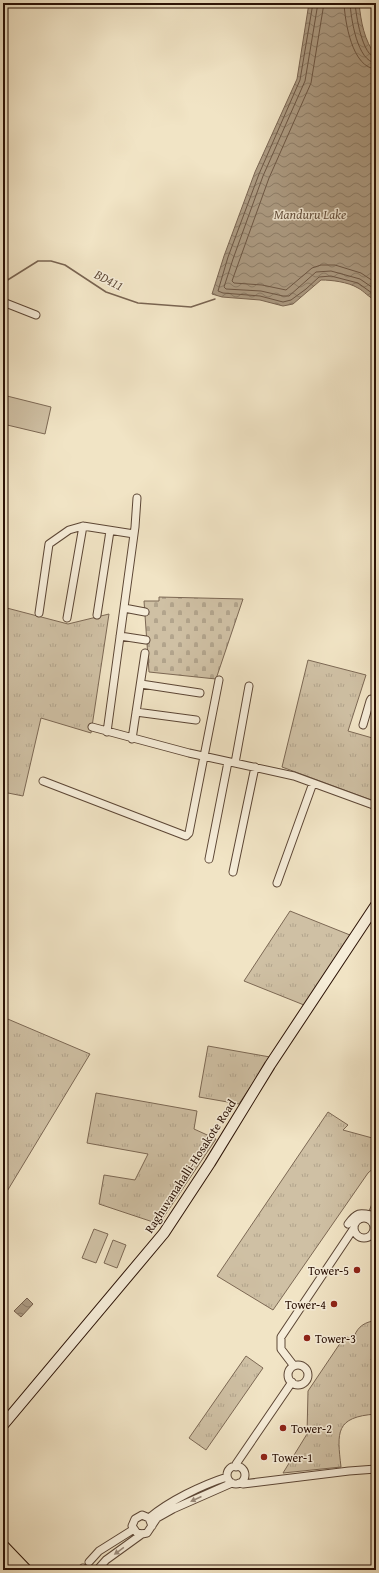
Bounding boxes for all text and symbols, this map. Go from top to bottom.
water label: Manduru Lake [274,205,346,224]
water label: BD411 [90,264,127,295]
street label: Raghuvanahalli-Hosakote Road [140,1095,240,1236]
place label: Tower-5 [308,1262,349,1279]
marker: Tower-5 [352,1265,362,1275]
place label: Tower-4 [285,1296,326,1313]
marker: Tower-4 [329,1299,339,1309]
place label: Tower-3 [315,1330,356,1347]
marker: Tower-3 [302,1333,312,1343]
place label: Tower-2 [291,1420,332,1437]
marker: Tower-2 [278,1423,288,1433]
place label: Tower-1 [272,1449,313,1466]
marker: Tower-1 [259,1452,269,1462]
one-way arrow [191,1496,202,1502]
one-way arrow [114,1547,125,1555]

